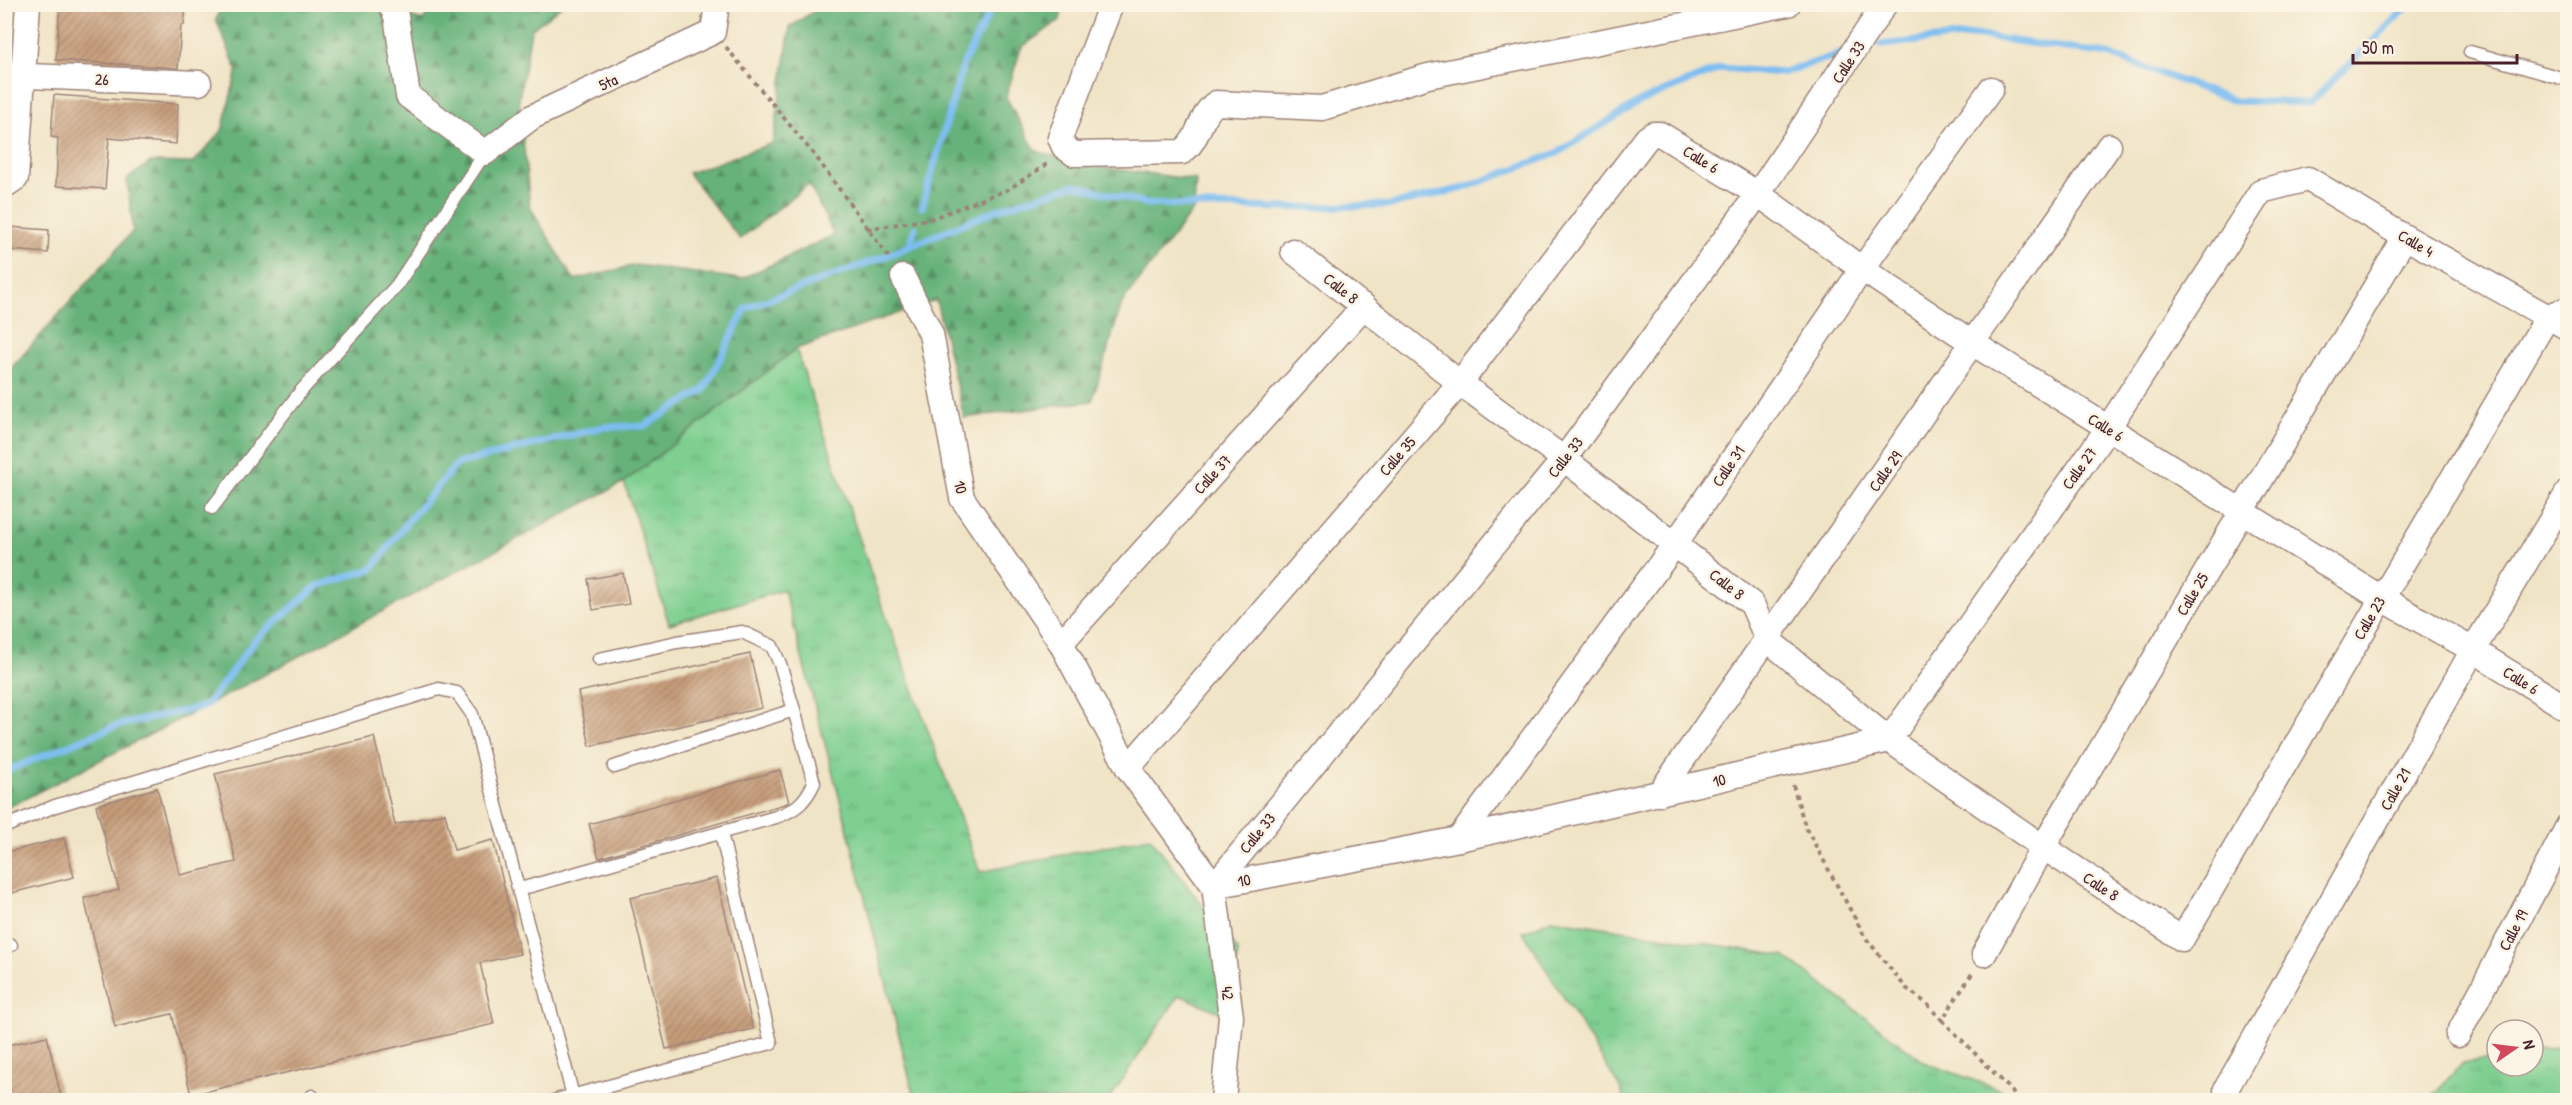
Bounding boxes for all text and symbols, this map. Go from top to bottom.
scale bar [2353,27,2516,65]
text: 50 m [2362,35,2394,60]
street label: Calle 33 [1826,37,1870,87]
street label: 26 [95,68,109,90]
street label: 5ta [595,68,621,96]
street label: Calle 6 [1679,140,1723,178]
street label: Calle 4 [2394,224,2438,262]
street label: Calle 8 [1319,267,1363,309]
street label: Calle 6 [2084,408,2128,446]
street label: Calle 35 [1374,431,1421,481]
street label: Calle 33 [1542,432,1588,482]
street label: Calle 31 [1706,441,1750,491]
street label: Calle 27 [2056,442,2102,494]
street label: Calle 29 [1863,446,1907,496]
street label: Calle 37 [1188,449,1236,499]
street label: 10 [949,478,973,496]
street label: Calle 8 [1705,563,1749,605]
street label: Calle 25 [2171,568,2213,619]
street label: Calle 23 [2348,592,2390,644]
street label: Calle 6 [2499,661,2543,699]
street label: Calle 21 [2374,764,2416,814]
street label: 10 [1710,768,1728,792]
street label: Calle 33 [1234,808,1280,858]
street label: Calle 8 [2079,866,2123,906]
street label: 10 [1236,868,1252,892]
street label: Calle 19 [2493,905,2533,954]
street label: 42 [1216,985,1240,1002]
north arrow [2485,1018,2545,1078]
text: N [2518,1038,2541,1052]

